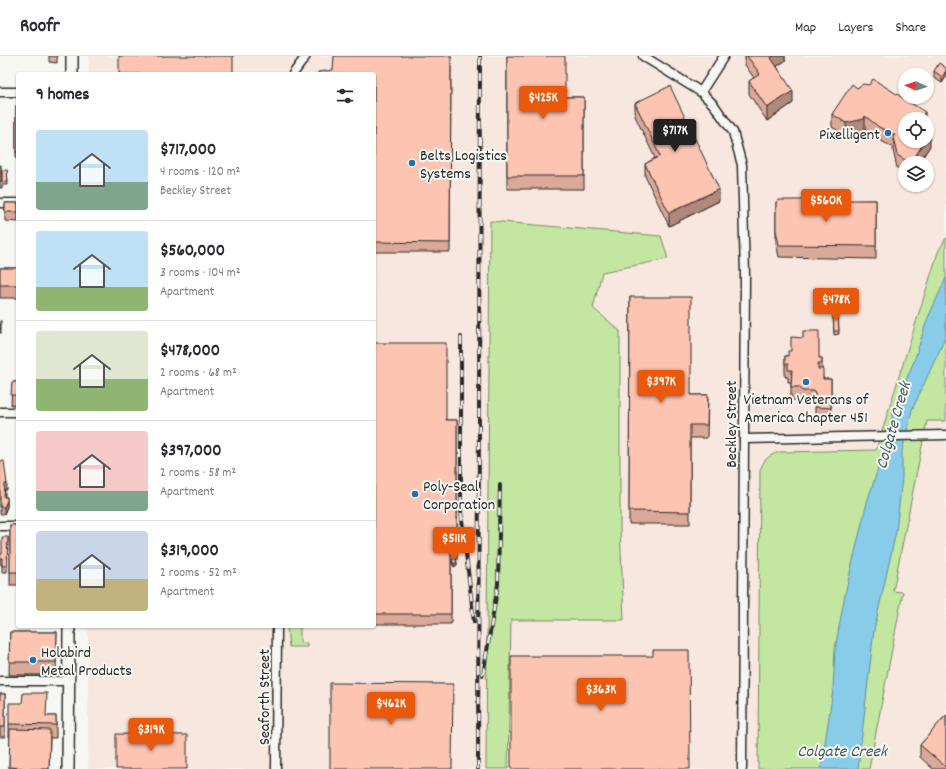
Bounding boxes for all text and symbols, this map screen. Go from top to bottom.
text: Roofr [20,14,60,41]
text: Map [795,18,816,38]
text: Layers [838,18,873,38]
text: Share [895,18,926,38]
north arrow [898,68,934,104]
map controls [898,68,934,192]
text: 9 homes [36,84,89,108]
icon: filters [334,85,356,107]
pin: $425K [515,86,571,120]
text: $425K [528,89,558,108]
button: locate [898,112,934,148]
pin: $717K [647,119,703,153]
text: $717K [662,122,688,141]
place label: Pixelligent [819,124,880,147]
marker: Pixelligent [883,128,893,138]
text: $717,000 [160,139,216,163]
place label: Belts Logistics Systems [420,145,507,186]
icon: home [68,146,116,194]
button: layers [898,156,934,192]
marker: Belts Logistics Systems [407,158,417,168]
text: 4 rooms · 120 m² [160,163,240,182]
text: Beckley Street [160,182,231,201]
pin: $560K [798,189,854,223]
text: $560K [810,192,842,211]
text: $560,000 [160,240,225,264]
icon: home [68,247,116,295]
text: 3 rooms · 104 m² [160,264,240,283]
text: Apartment [160,283,214,302]
pin: $478K [808,288,864,322]
text: $478K [822,291,850,310]
text: $478,000 [160,340,220,364]
icon: home [68,347,116,395]
text: 2 rooms · 68 m² [160,364,237,383]
pin: $397K [633,370,689,404]
text: $397K [646,373,676,392]
marker: Vietnam Veterans of America Chapter 451 [801,377,811,387]
water label: Colgate Creek [871,377,919,472]
street label: Beckley Street [721,380,744,468]
text: Apartment [160,383,214,402]
place label: Vietnam Veterans of America Chapter 451 [744,389,869,430]
text: $397,000 [160,440,222,464]
icon: home [68,447,116,495]
text: 2 rooms · 58 m² [160,464,236,483]
place label: Poly-Seal Corporation [423,476,495,517]
text: Apartment [160,483,214,502]
marker: Poly-Seal Corporation [410,489,420,499]
pin: $511K [426,527,482,561]
text: $511K [442,530,466,549]
text: $319,000 [160,540,219,564]
icon: home [68,547,116,595]
text: 2 rooms · 52 m² [160,564,237,583]
text: Apartment [160,583,214,602]
place label: Holabird Metal Products [41,642,132,683]
street label: Seaforth Street [254,649,277,745]
marker: Holabird Metal Products [28,655,38,665]
pin: $363K [573,678,629,712]
text: $363K [586,681,616,700]
pin: $462K [363,692,419,726]
text: $462K [376,695,406,714]
pin: $319K [123,718,179,752]
text: $319K [137,721,165,740]
water label: Colgate Creek [797,741,889,765]

